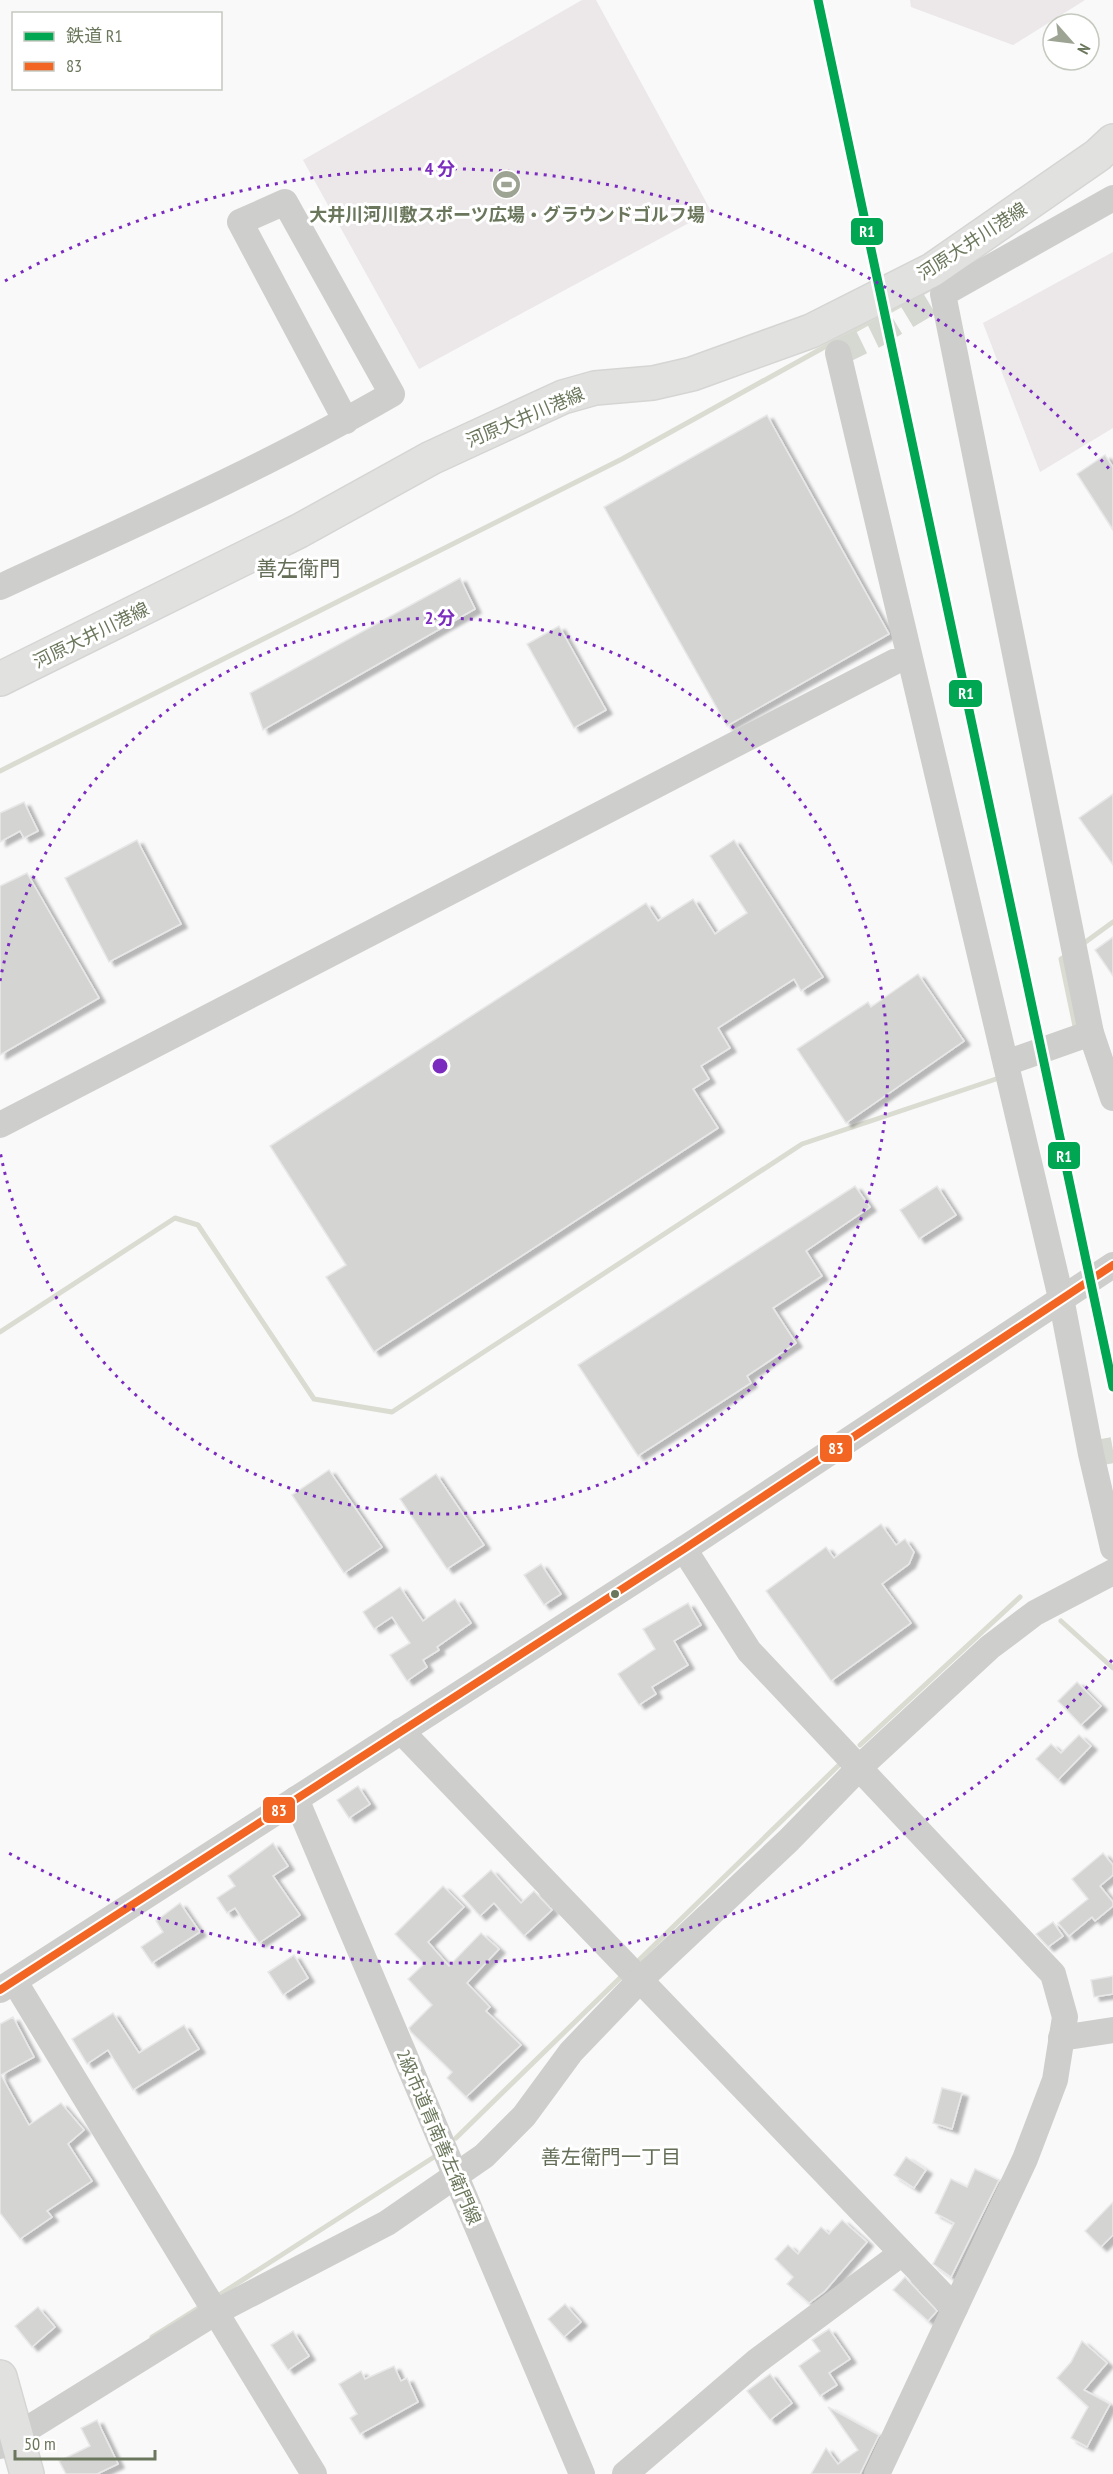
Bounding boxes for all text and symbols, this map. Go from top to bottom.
legend [12,12,222,90]
north arrow [1041,12,1101,72]
text: 鉄道 R1 [66,24,123,47]
text: N [1073,41,1095,58]
text: 83 [66,54,82,77]
text: 4 分 [425,157,455,180]
sports icon: 大井川河川敷スポーツ広場・グラウンドゴルフ場 [491,169,523,201]
street label: 河原大井川港線 [913,197,1031,285]
place label: 大井川河川敷スポーツ広場・グラウンドゴルフ場 [309,203,705,226]
line badge: R1 [850,217,884,246]
text: R1 [859,221,875,241]
street label: 河原大井川港線 [463,382,587,452]
district label: 善左衛門 [256,555,340,582]
street label: 河原大井川港線 [29,597,153,673]
text: 2 分 [425,606,455,629]
line badge: R1 [948,679,983,708]
text: R1 [958,683,974,703]
centre of rings [430,1056,450,1076]
line badge: R1 [1047,1141,1081,1170]
text: R1 [1056,1146,1072,1166]
line badge: 83 [819,1434,853,1463]
text: 83 [828,1438,844,1458]
unlabelled marker [609,1588,621,1600]
line badge: 83 [262,1796,296,1824]
text: 83 [271,1800,287,1820]
street label: 2級市道青南善左衛門線 [392,2046,486,2228]
district label: 善左衛門一丁目 [541,2144,681,2170]
scale bar [15,2423,154,2461]
text: 50 m [24,2432,56,2455]

